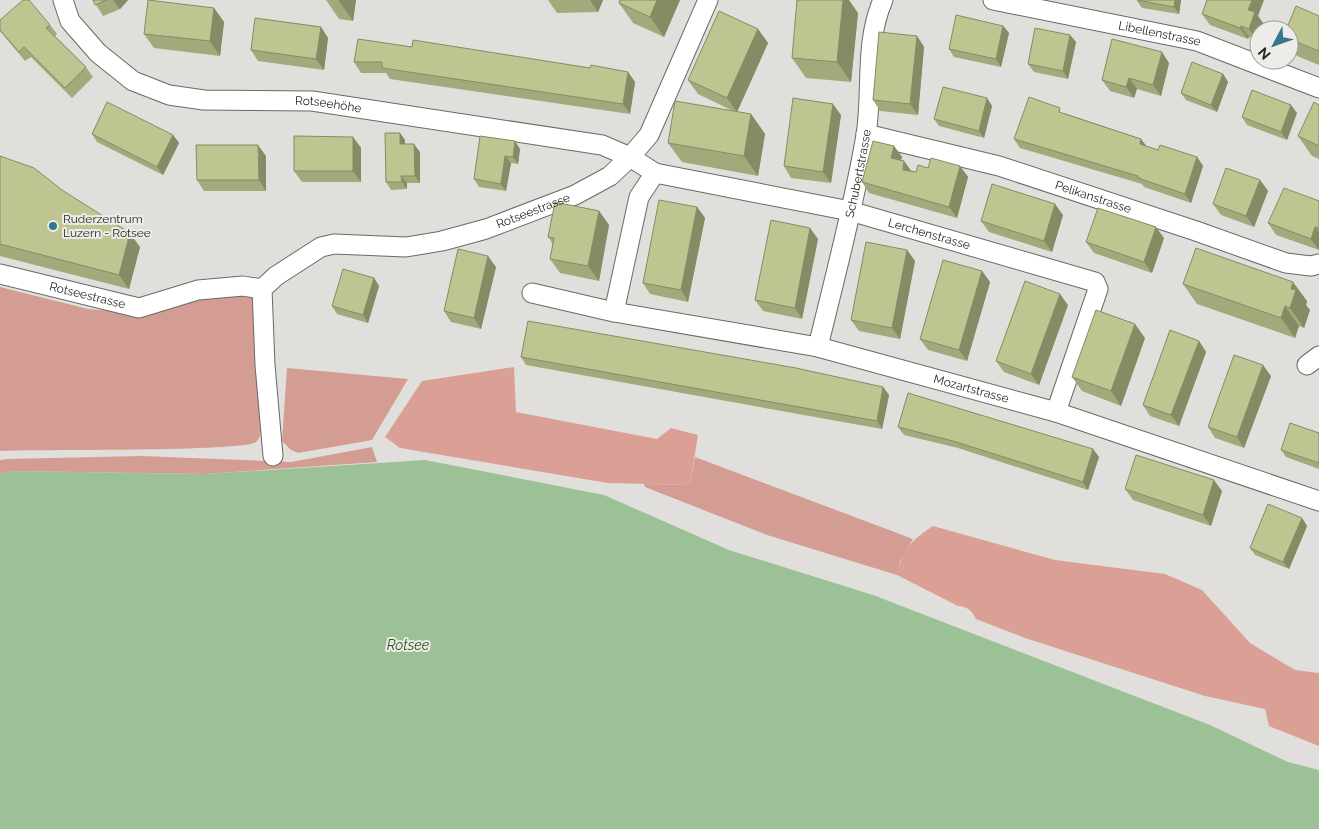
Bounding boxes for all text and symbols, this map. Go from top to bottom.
street label: Libellenstrasse [1117,18,1203,49]
north arrow [1249,20,1299,70]
text: N [1255,44,1274,63]
street label: Rotseehöhe [295,94,362,115]
street label: Schubertstrasse [842,128,874,219]
street label: Pelikanstrasse [1053,178,1133,216]
street label: Rotseestrasse [494,191,572,231]
place label: Ruderzentrum Luzern - Rotsee [63,212,151,240]
street label: Lerchenstrasse [886,215,972,252]
marker: Ruderzentrum Luzern - Rotsee [47,220,59,232]
street label: Rotseestrasse [48,279,127,311]
street label: Mozartstrasse [932,372,1010,406]
water label: Rotsee [387,637,430,653]

